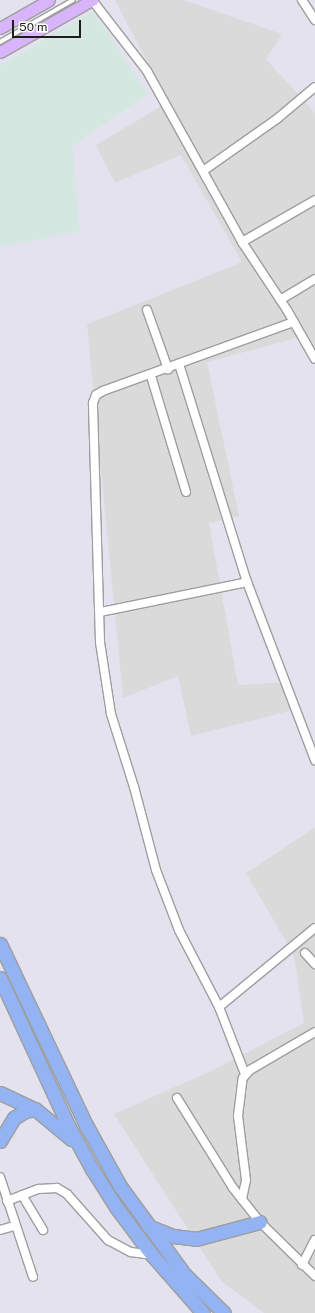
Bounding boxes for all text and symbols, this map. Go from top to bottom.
scale bar [14,12,83,38]
text: 50 m [19,20,47,34]

